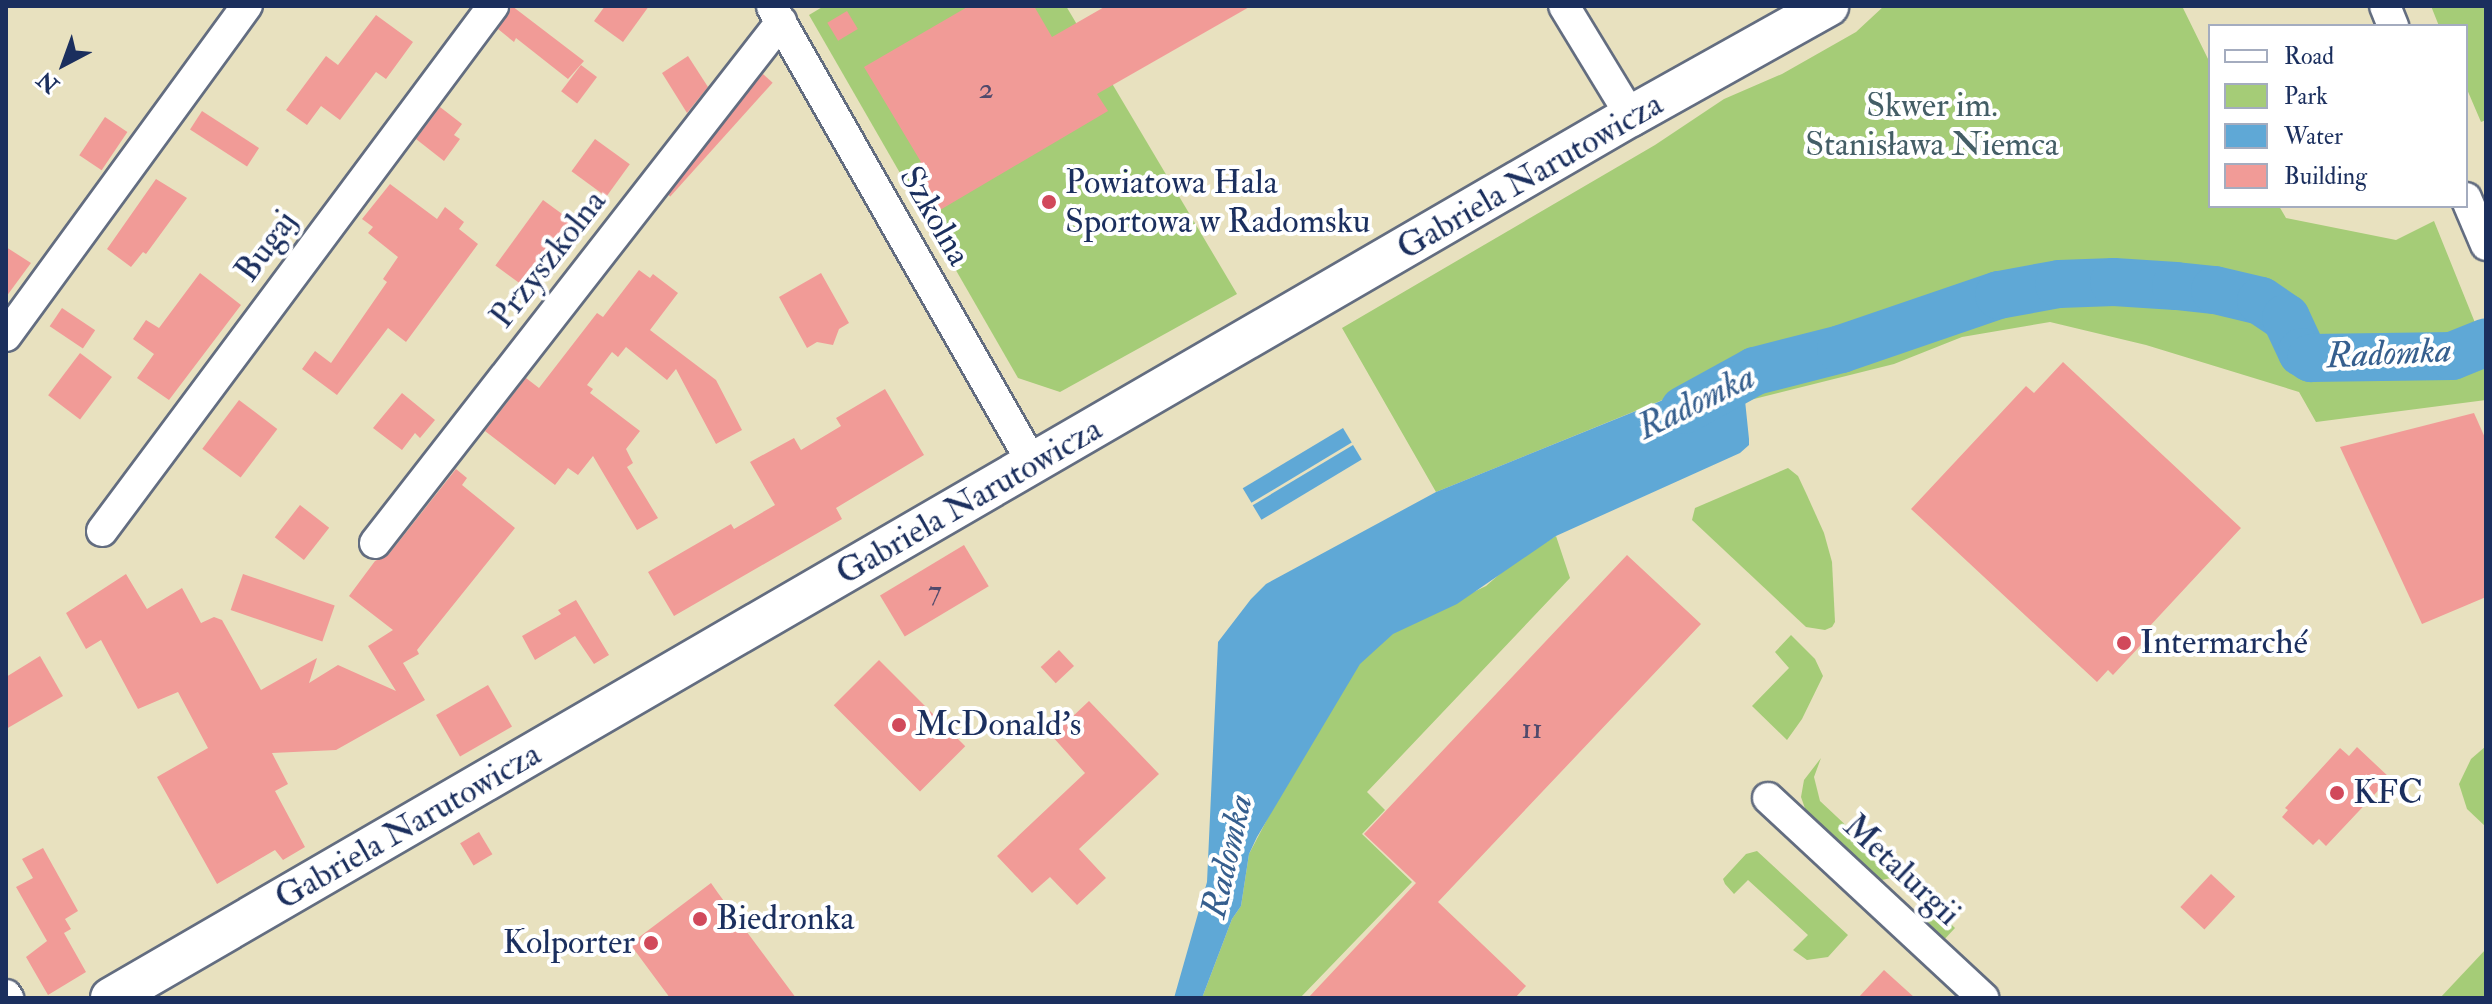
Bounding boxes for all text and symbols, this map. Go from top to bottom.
north arrow [24,24,104,104]
legend [2208,24,2468,208]
text: Road [2284,41,2334,72]
text: N [32,65,65,99]
house number: 2 [978,71,994,107]
text: Park [2284,81,2328,112]
street label: Gabriela Narutowicza [1390,83,1670,269]
park label: Skwer im. Stanisława Niemca [1805,85,2059,164]
text: Water [2284,121,2343,152]
street label: Szkolna [890,159,980,273]
text: Building [2284,161,2367,192]
place label: Powiatowa Hala Sportowa w Radomsku [1065,162,1370,242]
street label: Przyszkolna [481,182,615,336]
marker: Powiatowa Hala Sportowa w Radomsku [1040,193,1058,211]
street label: Bugaj [226,202,306,290]
water label: Radomka [2325,328,2453,378]
water label: Radomka [1630,355,1762,449]
street label: Gabriela Narutowicza [829,408,1109,594]
house number: 7 [928,573,942,609]
place label: Intermarché [2140,623,2308,663]
marker: Intermarché [2115,634,2133,652]
place label: McDonald's [915,705,1081,745]
house number: 11 [1521,711,1543,747]
marker: McDonald's [890,716,908,734]
street label: Gabriela Narutowicza [268,733,548,919]
place label: KFC [2353,773,2423,813]
marker: KFC [2328,784,2346,802]
water label: Radomka [1192,790,1262,922]
street label: Metalurgii [1835,806,1969,934]
place label: Biedronka [716,899,854,939]
marker: Biedronka [691,910,709,928]
place label: Kolporter [503,923,635,963]
marker: Kolporter [642,934,660,952]

